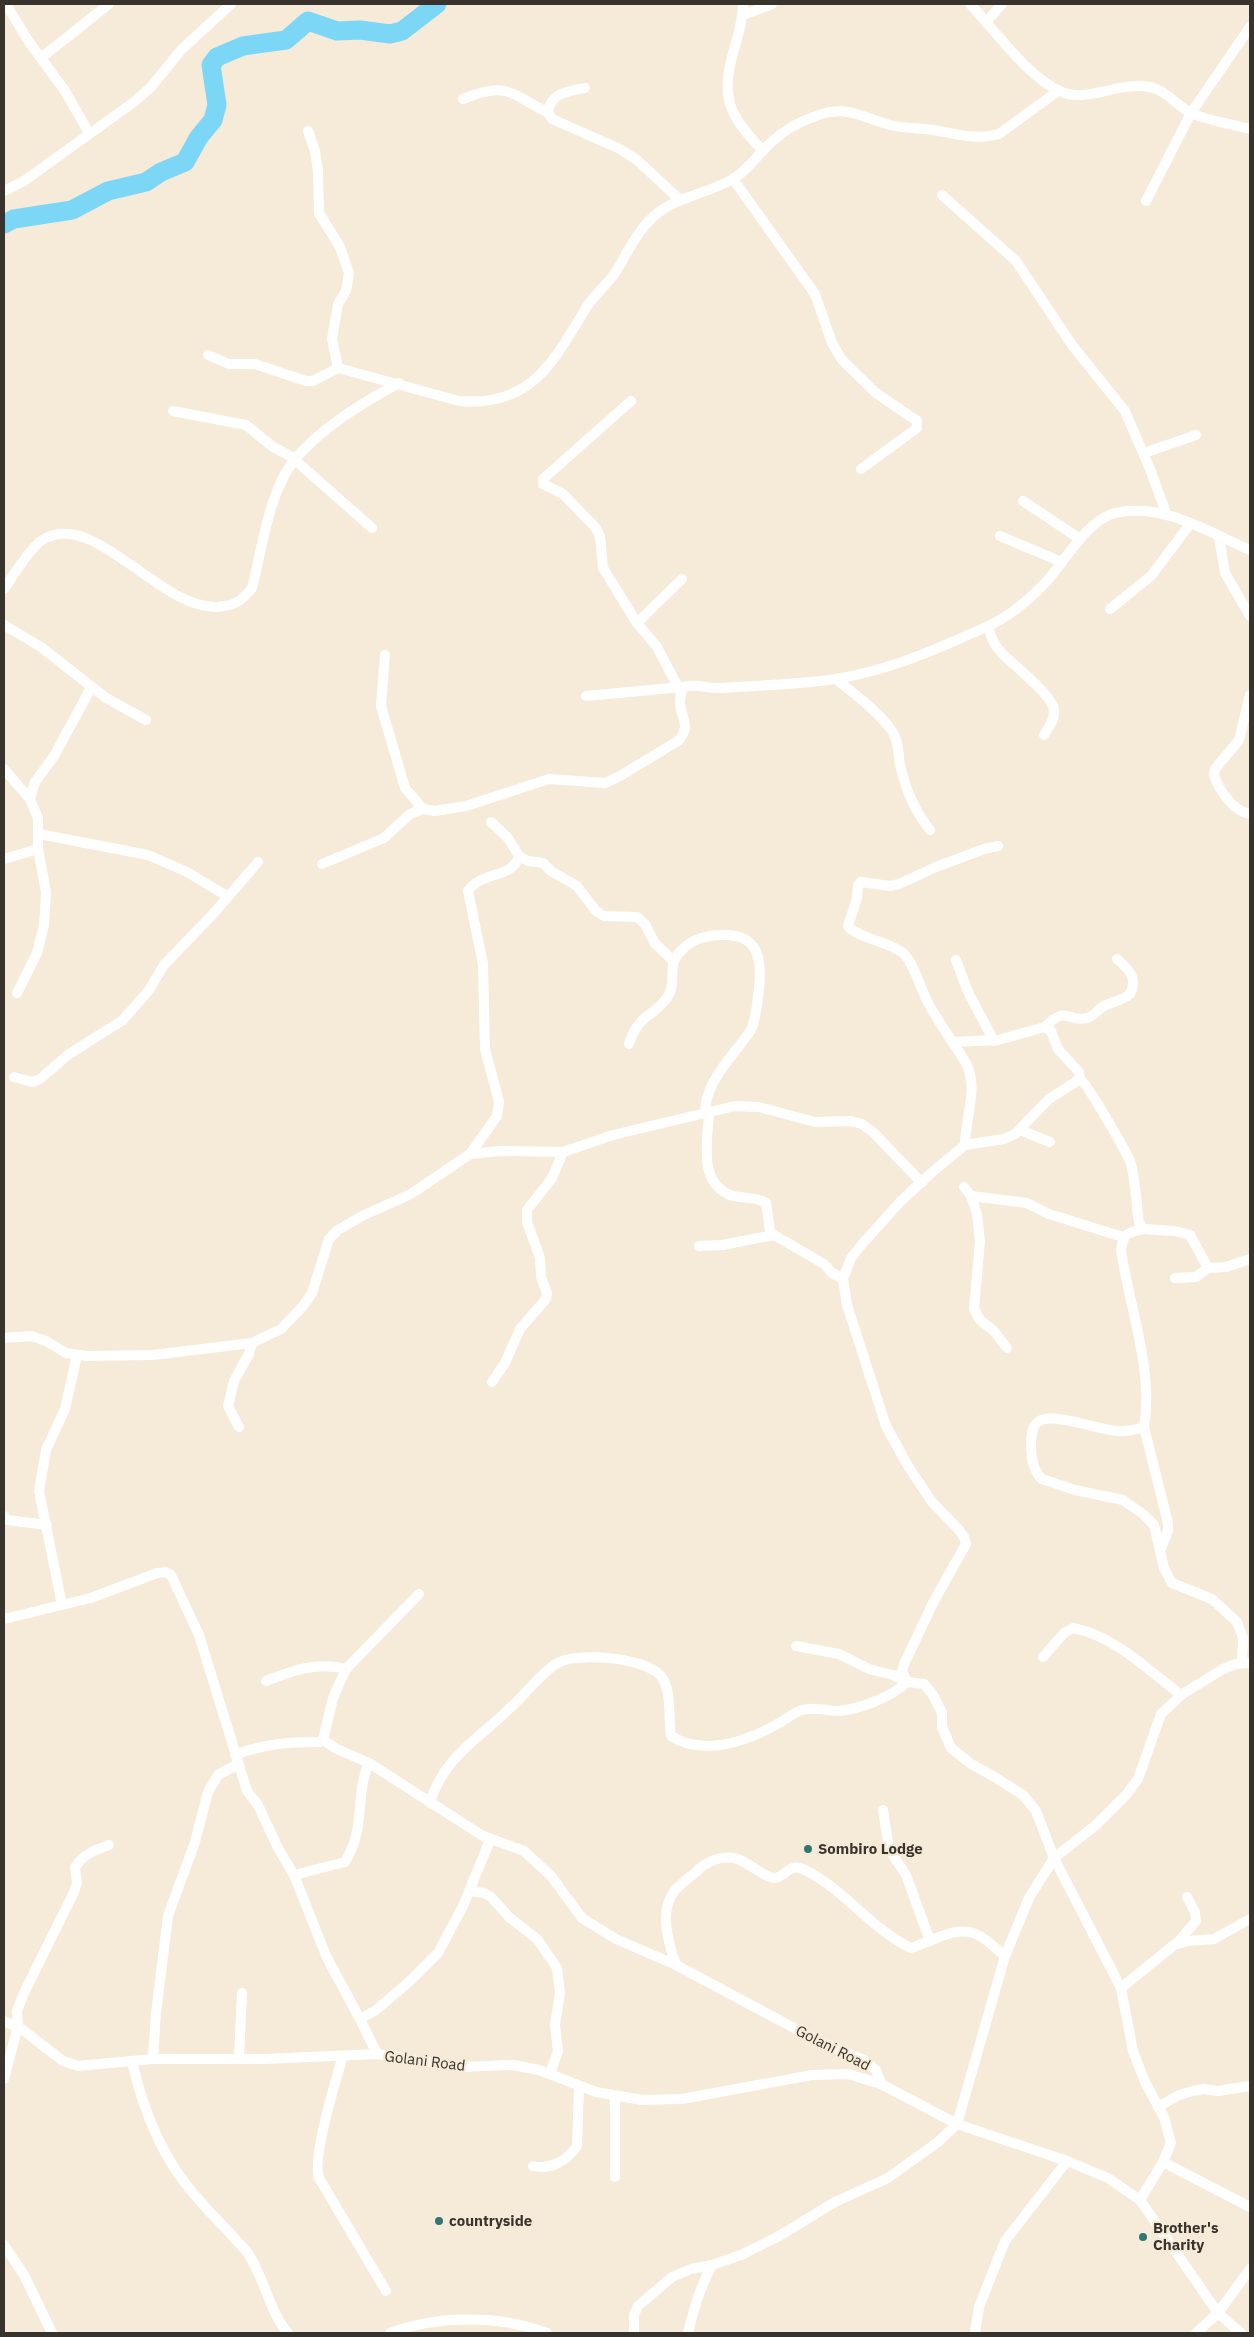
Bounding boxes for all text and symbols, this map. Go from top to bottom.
place label: Sombiro Lodge [818,1839,923,1858]
marker: Sombiro Lodge [802,1843,814,1855]
street label: Golani Road [793,2021,874,2074]
street label: Golani Road [384,2046,467,2075]
place label: countryside [449,2211,532,2230]
marker: countryside [433,2215,445,2227]
place label: Brother's Charity [1153,2218,1219,2254]
marker: Brother's Charity [1137,2231,1149,2243]

